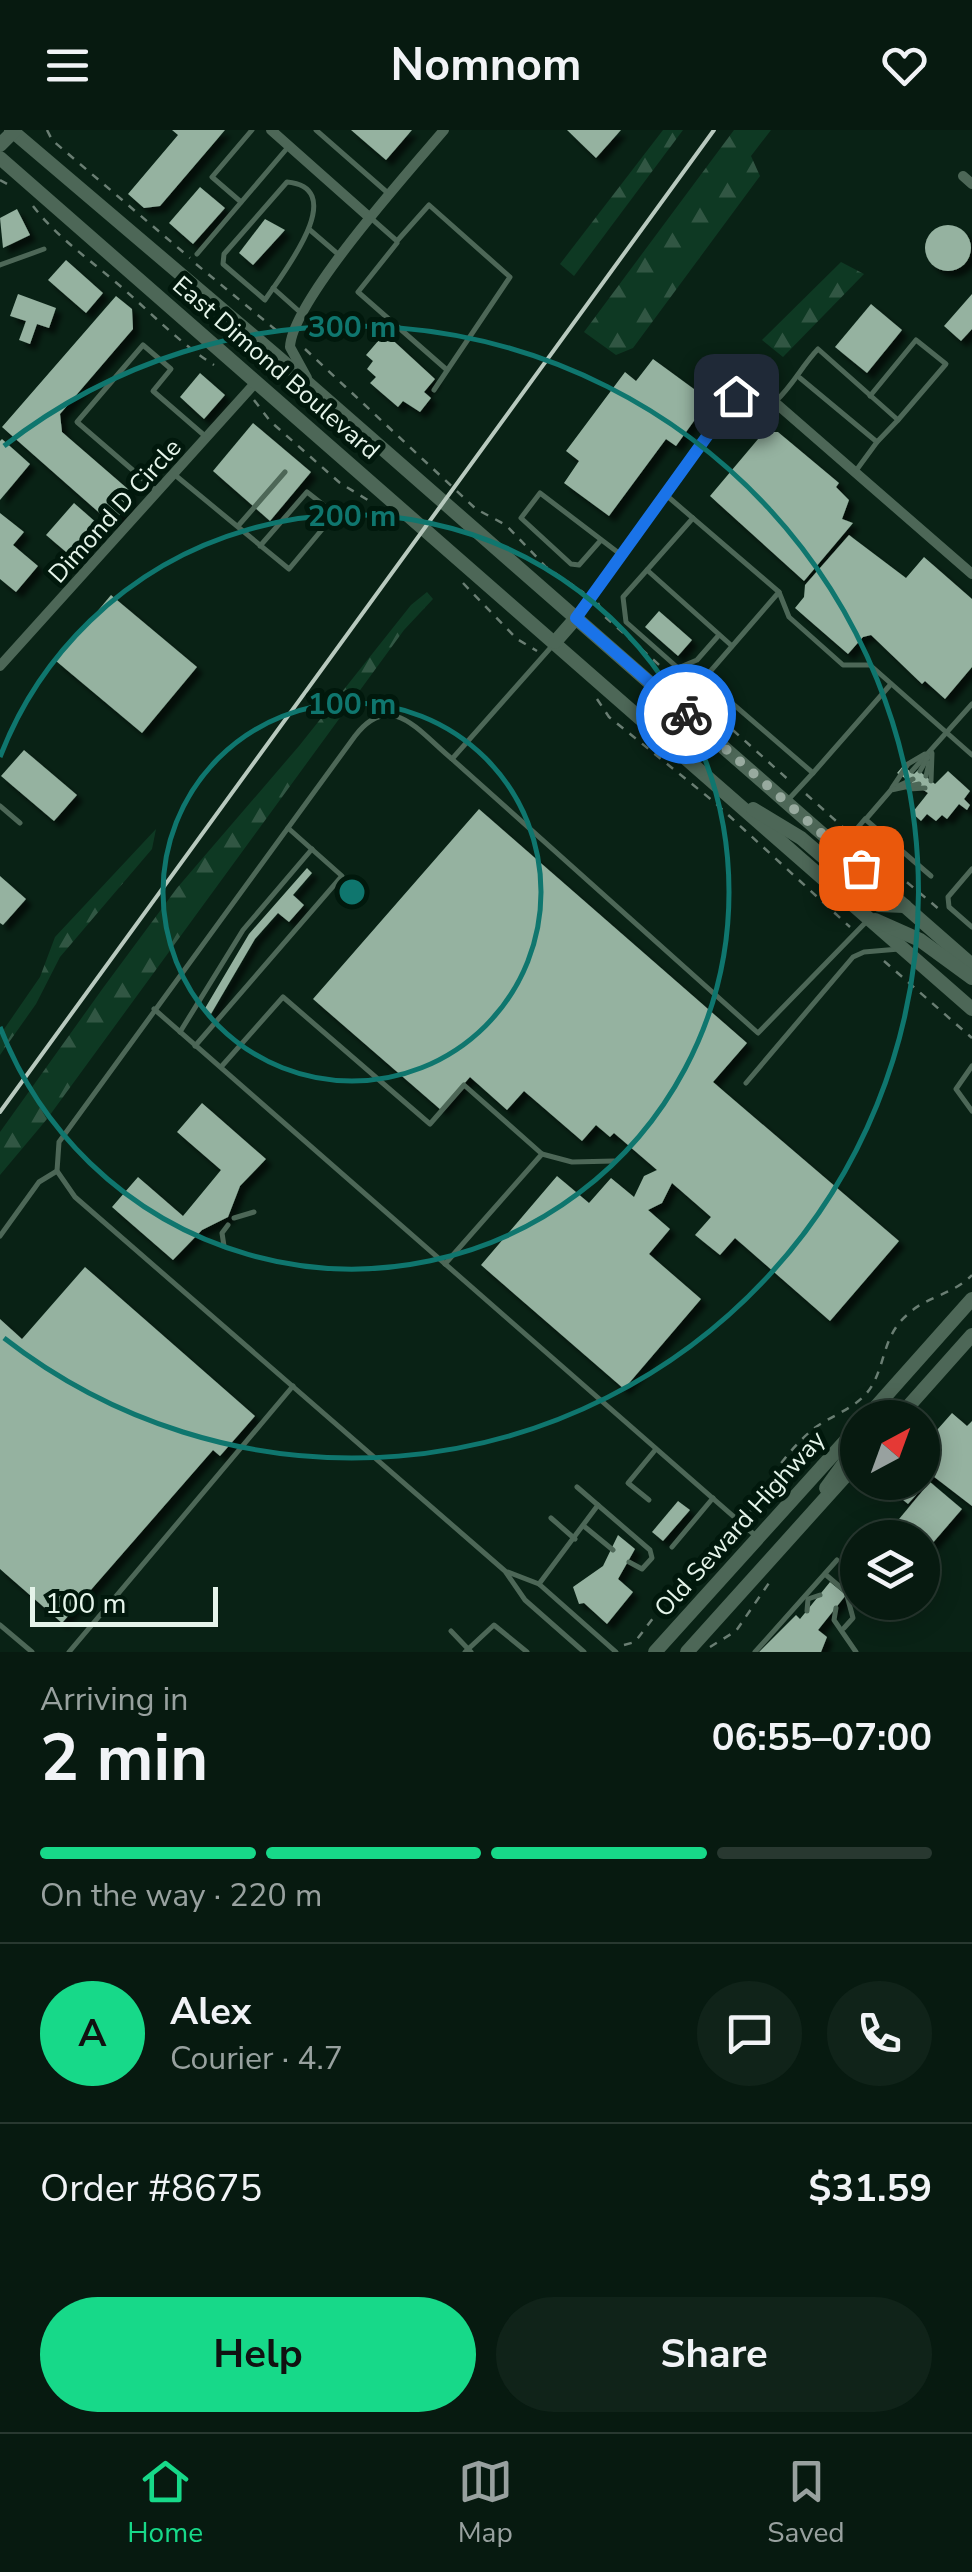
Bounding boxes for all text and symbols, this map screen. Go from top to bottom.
text: Nomnom [391,35,581,96]
icon: menu [40,38,95,93]
icon: heart [877,38,932,93]
street label: East Dimond Boulevard [165,269,387,467]
text: 300 m [308,307,396,348]
pin [694,354,779,439]
icon: home [709,369,764,424]
street label: Dimond D Circle [41,431,189,591]
text: 200 m [308,496,396,537]
courier [636,664,736,764]
text: 100 m [308,684,396,725]
icon: bike [659,687,714,742]
pin [819,826,904,911]
icon: bag [834,841,889,896]
centre of rings [334,874,370,910]
north arrow [840,1400,940,1500]
map controls [840,1400,940,1620]
street label: Old Seward Highway [647,1423,833,1625]
button: layers [840,1520,940,1620]
scale bar [30,1582,218,1626]
text: 100 m [45,1585,127,1623]
text: Arriving in [40,1678,188,1721]
text: 06:55–07:00 [712,1712,932,1763]
text: 2 min [40,1714,208,1803]
text: On the way · 220 m [40,1874,322,1917]
button: chat [697,1981,802,2086]
button: phone [827,1981,932,2086]
text: Alex [170,1986,251,2037]
text: A [78,2008,107,2059]
text: Courier · 4.7 [170,2037,343,2080]
text: Order #8675 [40,2163,262,2214]
text: $31.59 [809,2163,932,2214]
button: Help [40,2297,476,2412]
button: Share [496,2297,932,2412]
tab: Home [127,2454,203,2552]
tab: Map [458,2454,513,2552]
tab: Saved [767,2454,845,2552]

